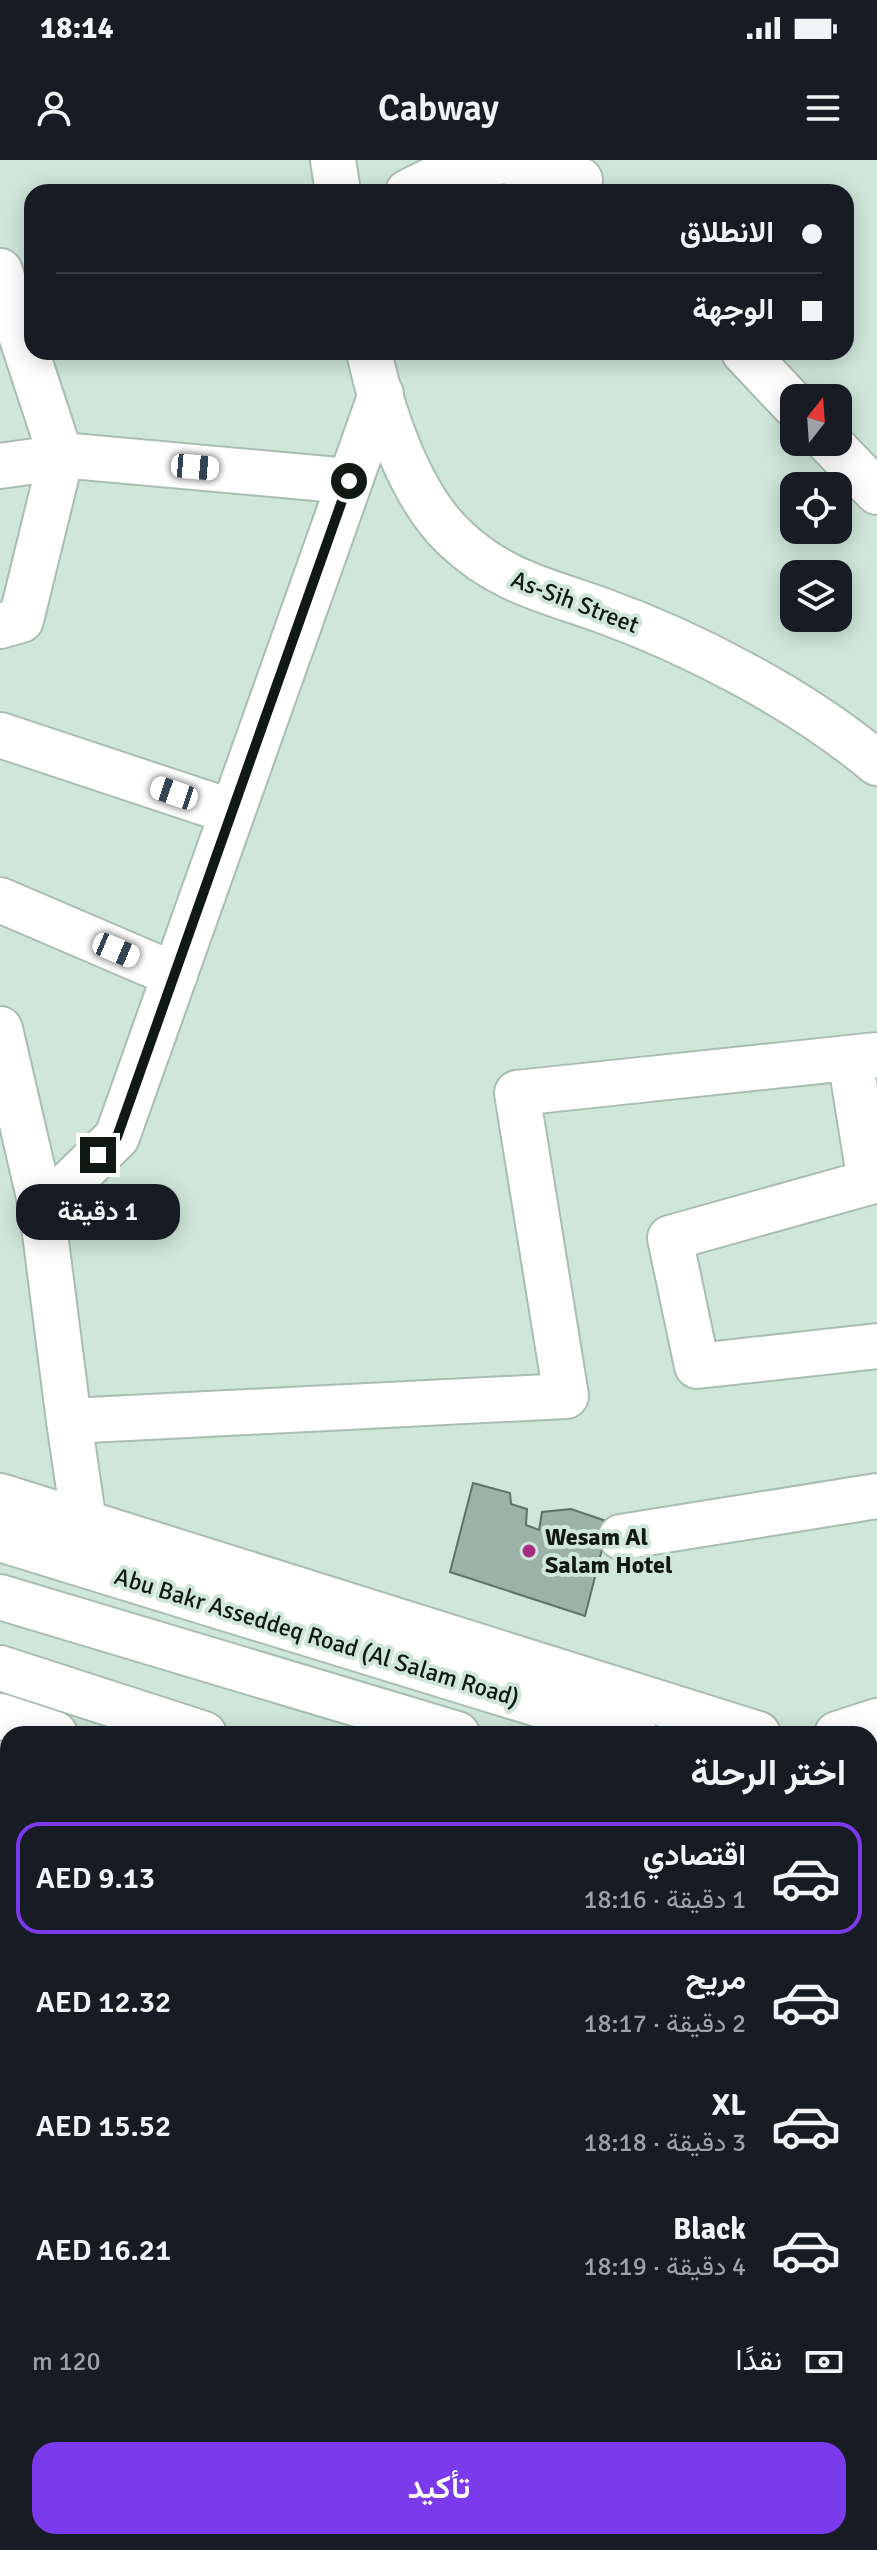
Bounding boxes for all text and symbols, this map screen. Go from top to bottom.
text: 18:14 [40,10,114,47]
icon: person [32,86,76,130]
text: Cabway [378,86,499,131]
icon: menu [801,86,845,130]
text: الانطلاق [680,214,774,251]
text: الوجهة [692,291,774,328]
north arrow [780,384,852,456]
map controls [780,384,852,632]
car [170,453,220,481]
route start [331,463,367,499]
button: locate [780,472,852,544]
button: layers [780,560,852,632]
street label: As-Sih Street [507,564,643,640]
car [147,774,201,812]
car [89,930,143,970]
route end [80,1137,116,1173]
callout: 1 دقيقة [16,1183,180,1239]
text: 1 دقيقة [58,1196,138,1228]
place label: Wesam Al Salam Hotel [545,1522,673,1580]
marker: Wesam Al Salam Hotel [520,1542,538,1560]
street label: Abu Bakr Asseddeq Road (Al Salam Road) [111,1561,523,1713]
text: اختر الرحلة [690,1751,846,1796]
text: اقتصادي [643,1837,746,1874]
icon: car [770,1842,842,1914]
text: AED 9.13 [36,1860,155,1897]
text: 1 دقيقة · 18:16 [584,1884,746,1916]
text: مريح [686,1961,746,1998]
icon: car [770,1966,842,2038]
text: AED 12.32 [36,1984,171,2021]
text: 2 دقيقة · 18:17 [584,2008,746,2040]
text: XL [712,2087,746,2124]
icon: car [770,2090,842,2162]
text: AED 15.52 [36,2108,171,2145]
text: 3 دقيقة · 18:18 [584,2127,746,2159]
text: Black [673,2211,746,2248]
icon: car [770,2214,842,2286]
text: AED 16.21 [36,2232,171,2269]
text: 4 دقيقة · 18:19 [584,2251,746,2283]
icon: cash [802,2340,846,2384]
text: نقدًا [736,2342,782,2379]
text: 120 m [32,2346,101,2378]
button: تأكيد [32,2442,846,2534]

